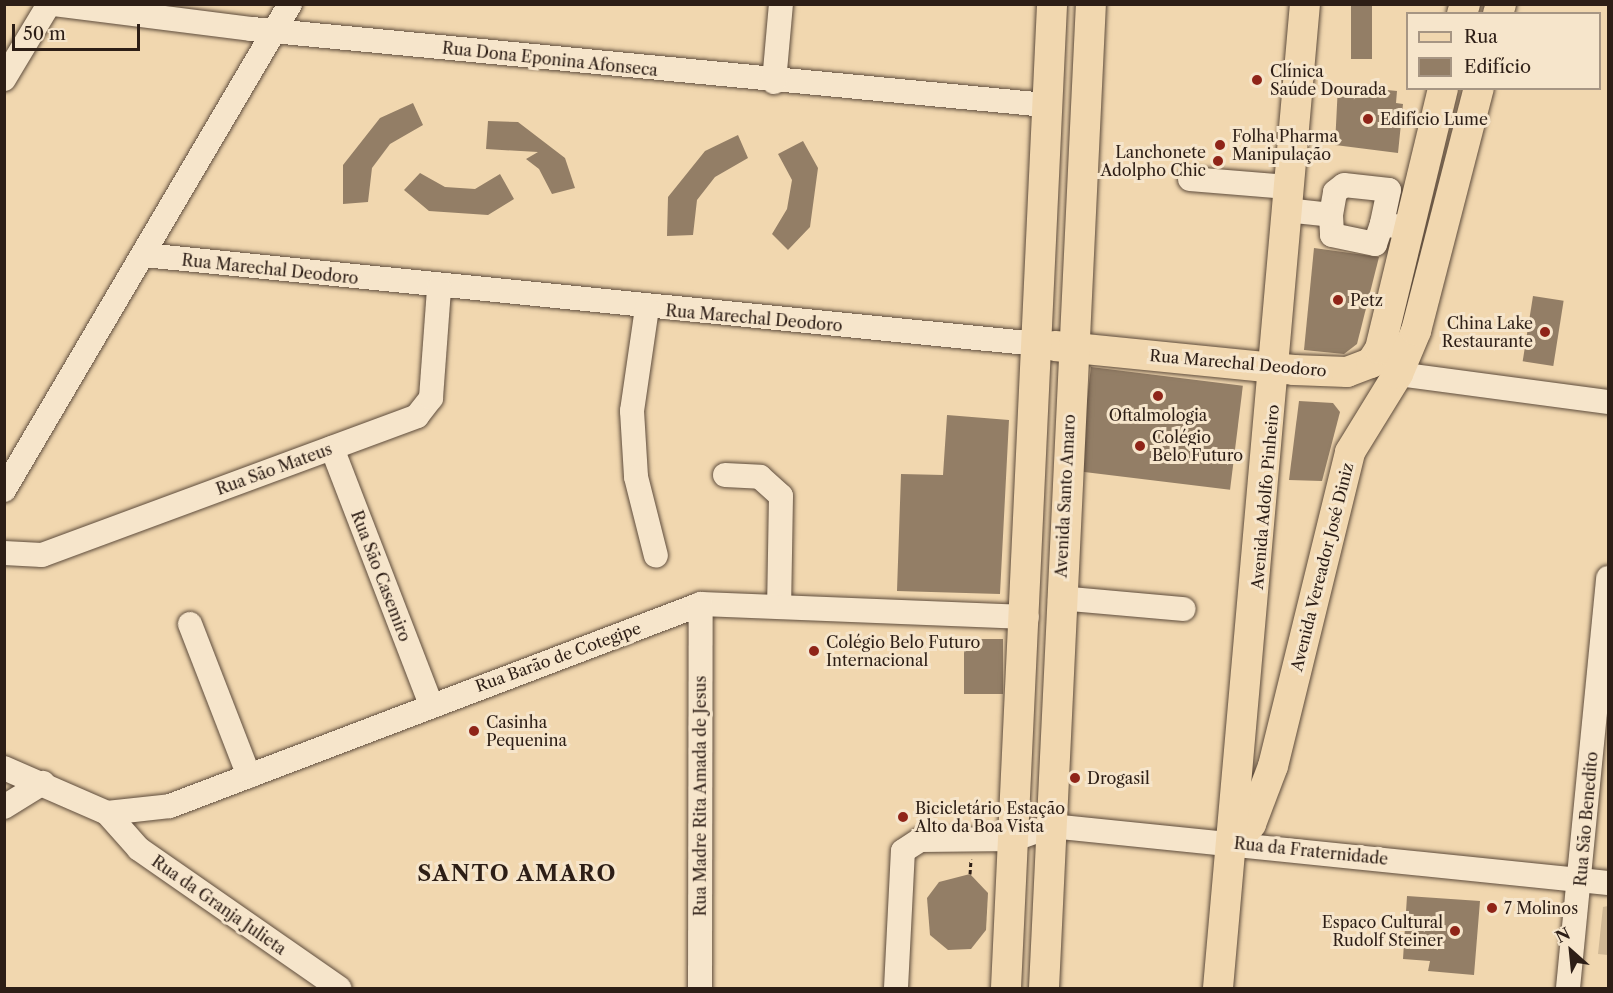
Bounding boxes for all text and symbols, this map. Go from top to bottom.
scale bar [15,12,142,50]
legend [1406,12,1601,90]
text: 50 m [23,23,66,45]
text: Rua [1464,26,1498,48]
street label: Rua Dona Eponina Afonseca [441,38,659,80]
text: Edifício [1464,56,1531,78]
place label: Clínica Saúde Dourada [1270,61,1386,99]
marker: Clínica Saúde Dourada [1248,71,1266,89]
place label: Edifício Lume [1380,109,1488,129]
marker: Edifício Lume [1361,112,1375,126]
place label: Folha Pharma Manipulação [1232,126,1338,164]
marker: Folha Pharma Manipulação [1213,138,1227,152]
place label: Lanchonete Adolpho Chic [1100,142,1206,180]
marker: Lanchonete Adolpho Chic [1211,154,1225,168]
street label: Rua Marechal Deodoro [181,250,359,288]
place label: Petz [1350,290,1383,310]
marker: Petz [1331,293,1345,307]
street label: Rua Marechal Deodoro [665,301,843,335]
place label: China Lake Restaurante [1442,313,1533,351]
marker: China Lake Restaurante [1538,325,1552,339]
street label: Rua Marechal Deodoro [1149,346,1327,380]
marker: Oftalmologia [1151,389,1165,403]
street label: Avenida Adolfo Pinheiro [1247,403,1283,591]
place label: Oftalmologia [1109,405,1207,425]
street label: Avenida Santo Amaro [1051,413,1079,579]
place label: Colégio Belo Futuro [1152,427,1243,465]
street label: Rua São Mateus [213,439,335,499]
marker: Colégio Belo Futuro [1133,439,1147,453]
street label: Avenida Vereador José Diniz [1287,460,1357,674]
street label: Rua São Casemiro [347,508,415,644]
street label: Rua Barão de Cotegipe [473,618,643,696]
place label: Colégio Belo Futuro Internacional [826,632,980,670]
marker: Colégio Belo Futuro Internacional [807,644,821,658]
street label: Rua Madre Rita Amada de Jesus [690,675,710,917]
place label: Casinha Pequenina [486,712,567,750]
marker: Casinha Pequenina [467,724,481,738]
street label: Rua São Benedito [1571,751,1601,887]
place label: Drogasil [1087,768,1150,788]
marker: Drogasil [1068,771,1082,785]
place label: Bicicletário Estação Alto da Boa Vista [915,798,1065,836]
marker: Bicicletário Estação Alto da Boa Vista [896,810,910,824]
street label: Rua da Fraternidade [1233,833,1389,869]
street label: Rua da Granja Julieta [148,851,290,959]
district label: SANTO AMARO [417,861,617,887]
place label: 7 Molinos [1504,898,1578,918]
marker: 7 Molinos [1485,901,1499,915]
place label: Espaço Cultural Rudolf Steiner [1322,912,1443,950]
north arrow [1541,921,1601,981]
text: N [1552,923,1574,947]
marker: Espaço Cultural Rudolf Steiner [1448,924,1462,938]

